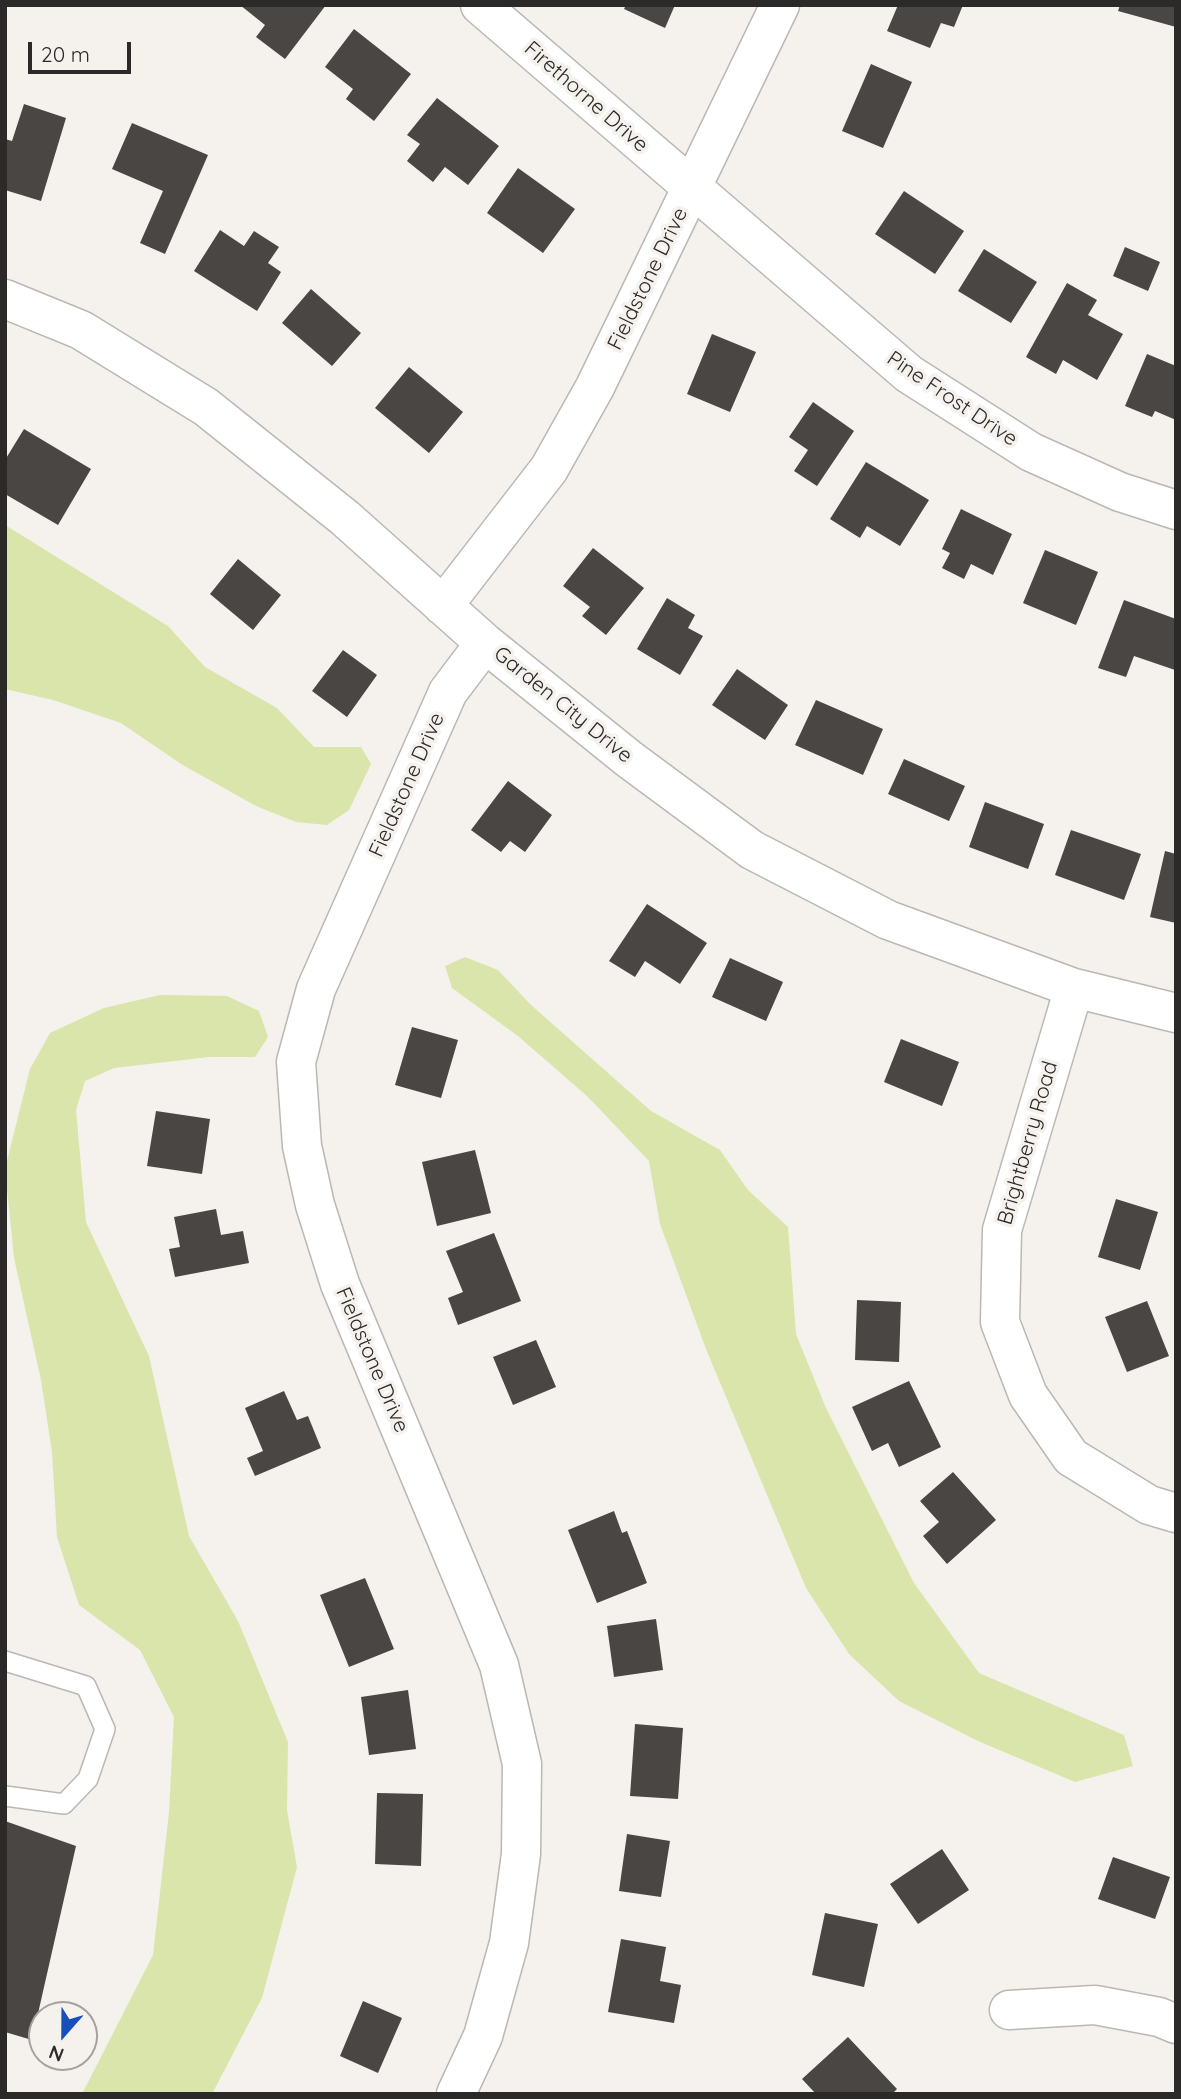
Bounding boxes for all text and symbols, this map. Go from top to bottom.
scale bar [32,28,135,72]
street label: Firethorne Drive [519,36,653,158]
text: 20 m [41,41,90,67]
street label: Fieldstone Drive [603,204,693,354]
street label: Pine Frost Drive [882,346,1022,452]
street label: Garden City Drive [489,641,637,769]
street label: Fieldstone Drive [364,709,450,861]
street label: Brightberry Road [993,1058,1063,1228]
street label: Fieldstone Drive [330,1284,414,1436]
north arrow [28,2001,98,2071]
text: N [45,2040,67,2067]

